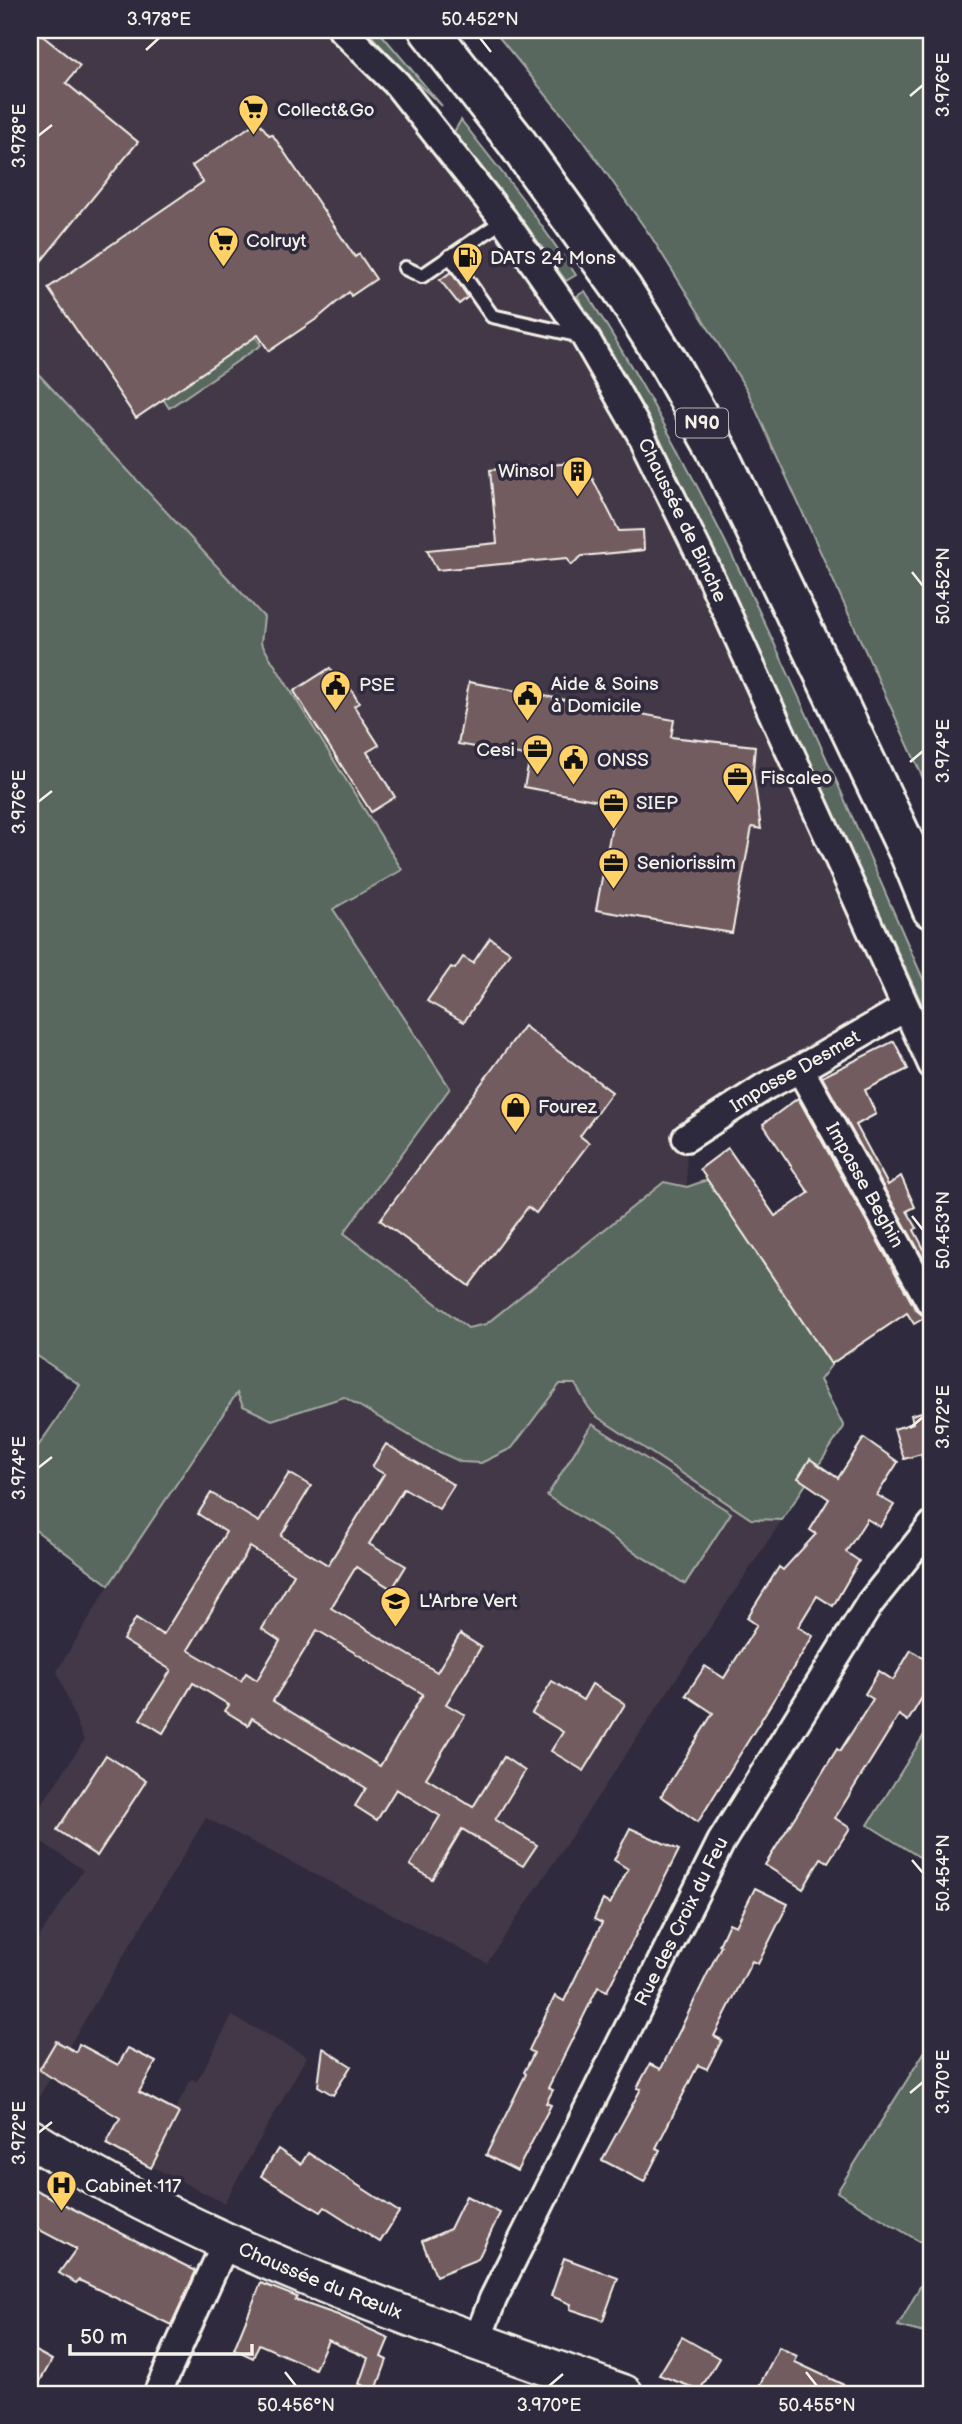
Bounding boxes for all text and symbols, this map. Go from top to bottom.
text: 3.978°E [127,9,191,30]
text: 50.452°N [441,9,519,30]
text: 3.976°E [933,53,954,117]
supermarket icon: Collect&Go [237,93,271,137]
place label: Collect&Go [277,99,375,122]
text: 3.978°E [9,104,30,168]
supermarket icon: Colruyt [206,224,240,268]
place label: Colruyt [246,230,307,253]
fuel station icon: DATS 24 Mons [450,241,484,285]
place label: DATS 24 Mons [490,247,616,270]
road number: N90 [676,408,728,438]
street label: Chaussée de Binche [633,434,732,606]
building icon: Winsol [560,454,594,498]
place label: Winsol [498,460,554,483]
text: 50.452°N [933,547,954,625]
public building icon: PSE [319,668,353,712]
place label: Aide & Soins à Domicile [551,673,659,718]
place label: PSE [359,674,395,697]
public building icon: Aide & Soins à Domicile [511,678,545,722]
text: 3.974°E [933,719,954,783]
office icon: Cesi [521,733,555,777]
place label: Cesi [476,739,515,762]
public building icon: ONSS [557,743,591,787]
place label: ONSS [597,749,649,772]
office icon: Fiscaleo [720,761,754,805]
place label: Fiscaleo [760,767,832,790]
text: 3.976°E [9,770,30,834]
office icon: SIEP [596,786,630,830]
place label: SIEP [636,792,678,815]
office icon: Seniorissim [597,846,631,890]
place label: Seniorissim [637,852,736,875]
street label: Impasse Desmet [726,1025,864,1118]
shop icon: Fourez [498,1090,532,1134]
place label: Fourez [538,1096,598,1119]
street label: Impasse Beghin [821,1119,909,1252]
text: 50.453°N [933,1191,954,1269]
text: 3.972°E [933,1385,954,1449]
text: 3.974°E [9,1436,30,1500]
school or university icon: L'Arbre Vert [379,1584,413,1628]
place label: L'Arbre Vert [419,1590,518,1613]
street label: Rue des Croix du Feu [630,1833,733,2010]
text: 50.454°N [933,1834,954,1912]
text: 3.970°E [933,2050,954,2114]
text: 3.972°E [9,2101,30,2165]
hospital icon: Cabinet 117 [45,2169,79,2213]
place label: Cabinet 117 [85,2175,182,2198]
street label: Chaussée du Rœulx [235,2237,405,2324]
scale bar [70,2312,252,2356]
text: 50 m [80,2325,127,2350]
text: 50.456°N [257,2395,335,2416]
text: 3.970°E [517,2395,581,2416]
text: 50.455°N [778,2395,856,2416]

